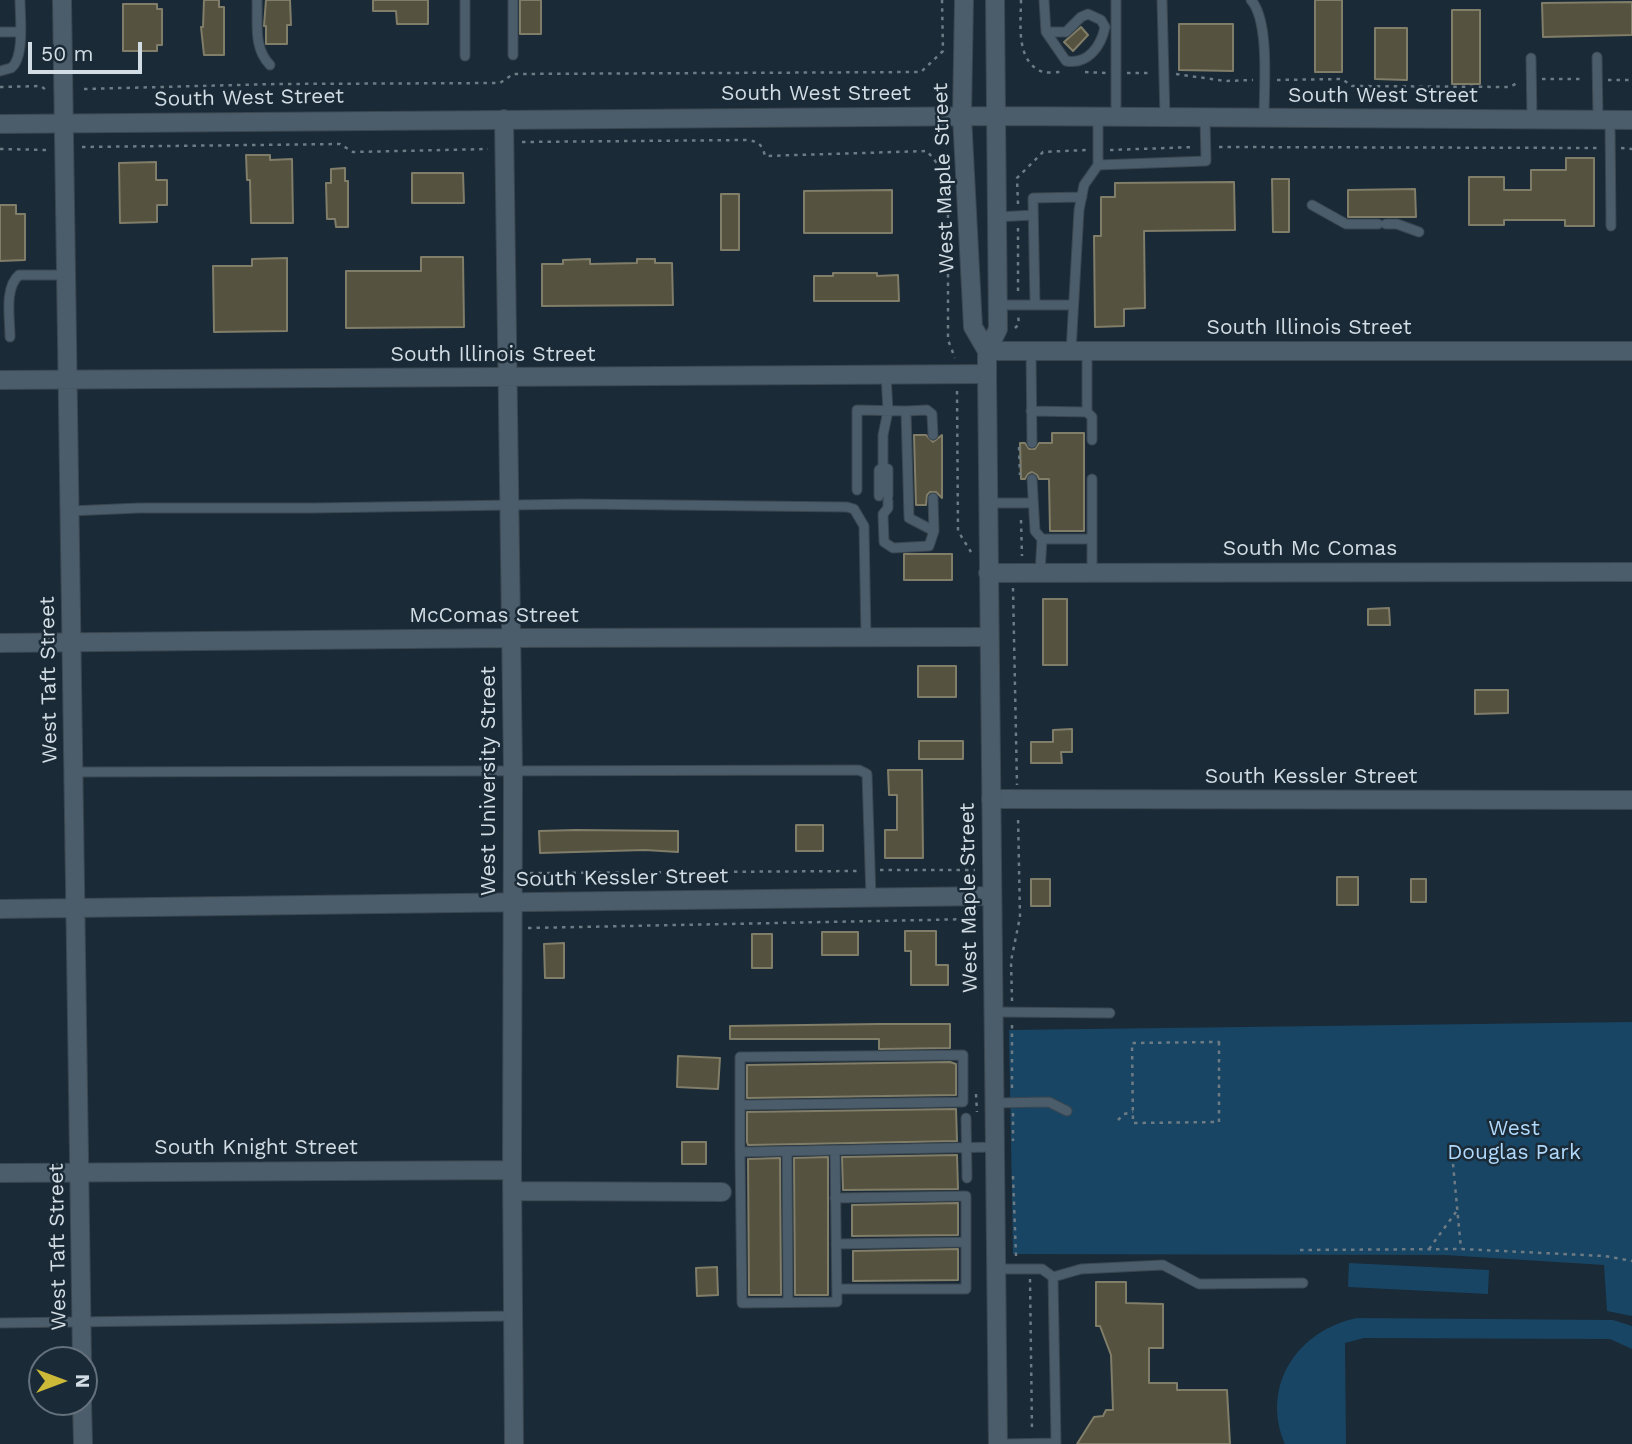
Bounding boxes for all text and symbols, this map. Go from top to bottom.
scale bar [32,28,145,72]
text: 50 m [41,41,93,66]
street label: South West Street [721,81,911,107]
street label: West Maple Street [928,82,960,274]
street label: South West Street [1288,83,1478,109]
street label: South West Street [154,84,344,112]
street label: South Illinois Street [1206,315,1412,341]
street label: South Illinois Street [390,342,596,368]
street label: South Mc Comas [1223,536,1397,562]
street label: West Taft Street [35,596,63,764]
street label: McComas Street [409,603,579,629]
street label: West University Street [476,666,502,896]
street label: South Kessler Street [1205,764,1417,790]
street label: West Maple Street [955,803,983,993]
street label: South Kessler Street [515,864,729,892]
park label: West Douglas Park [1447,1116,1581,1166]
street label: South Knight Street [154,1135,358,1161]
street label: West Taft Street [44,1163,72,1331]
north arrow [28,1346,98,1416]
text: N [71,1374,94,1388]

